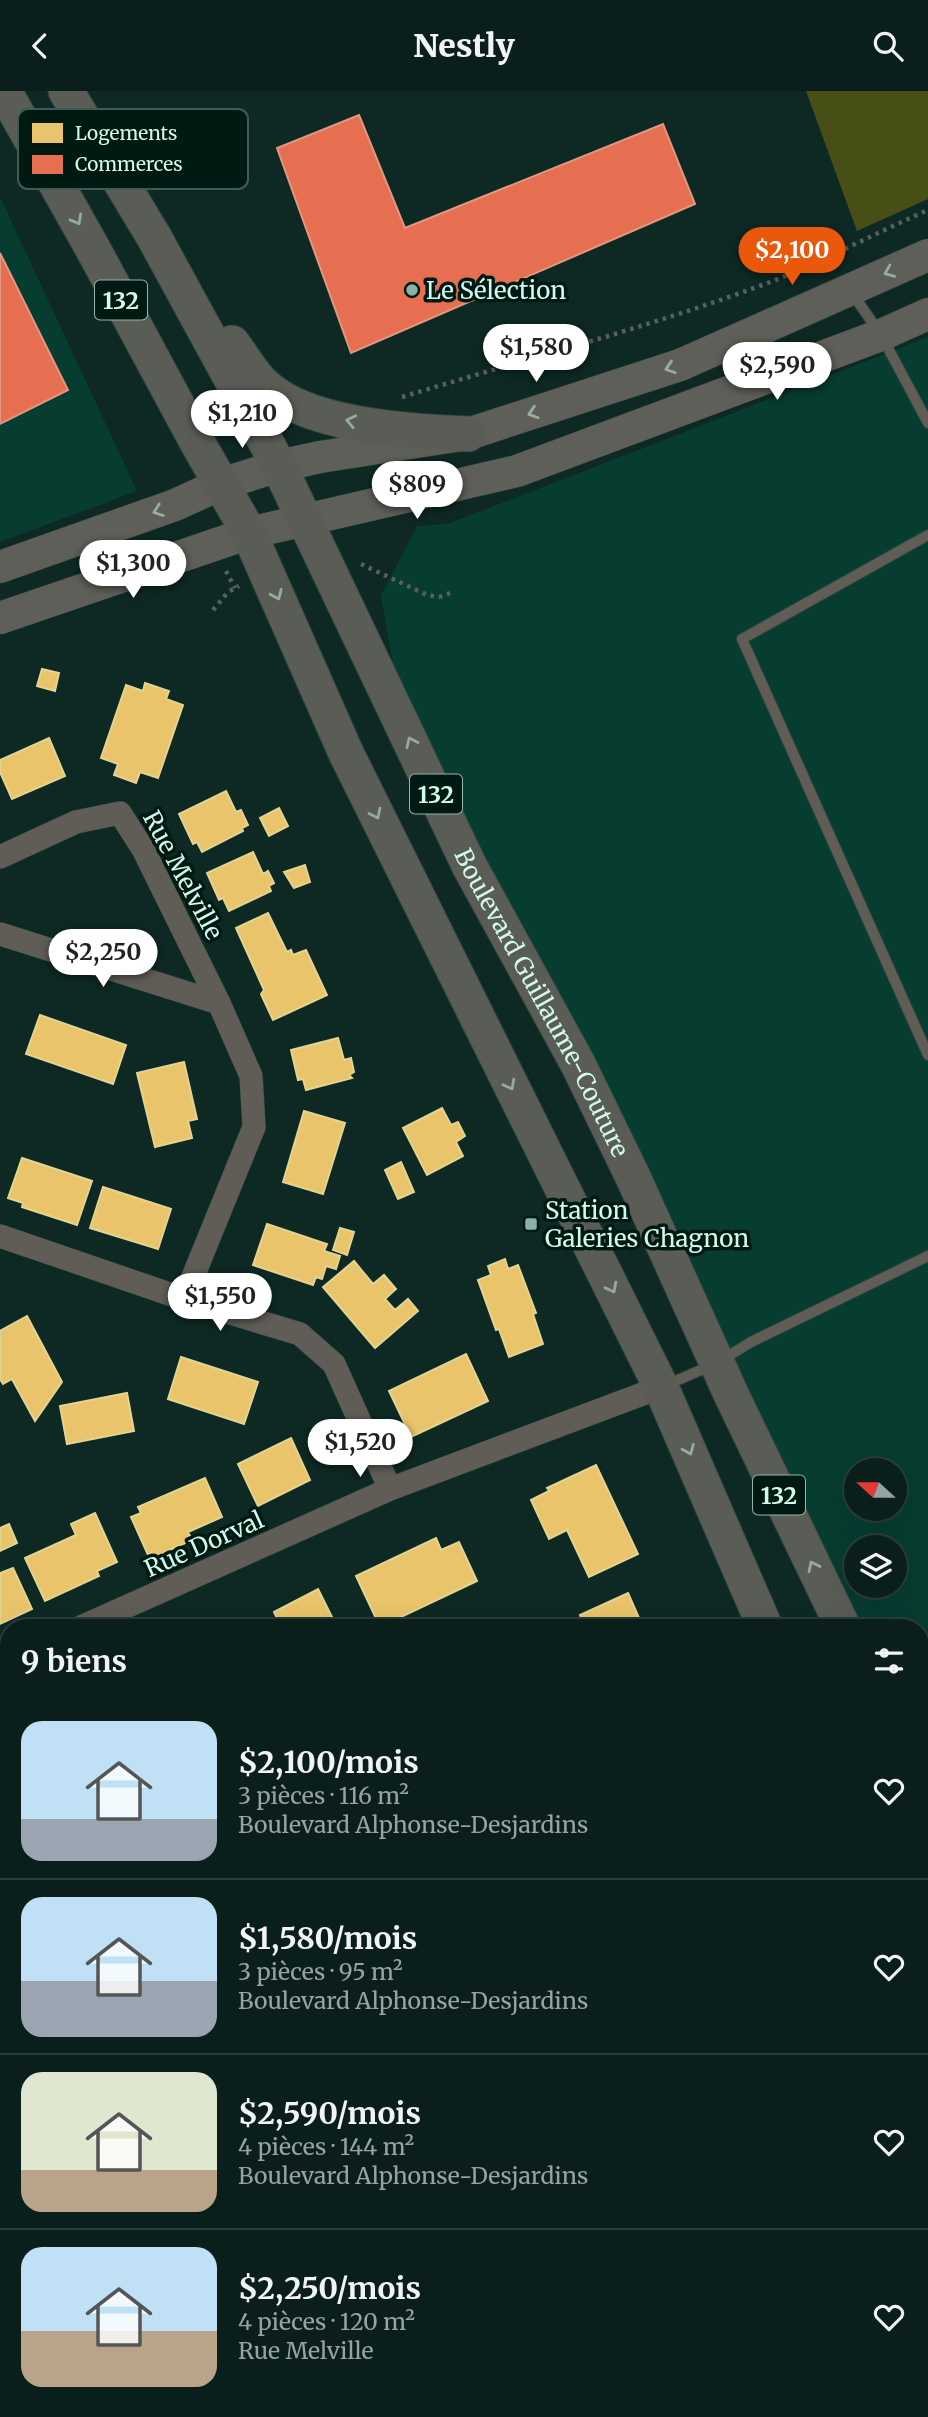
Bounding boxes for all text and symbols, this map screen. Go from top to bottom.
text: Nestly [413,26,515,66]
icon: back [21,27,59,65]
icon: search [869,27,907,65]
legend [18,109,248,189]
text: Logements [75,121,177,145]
text: Commerces [75,152,183,176]
one-way arrow [69,213,82,225]
pin: $2,100 [735,227,849,287]
text: $2,100 [755,235,829,264]
one-way arrow [883,263,895,277]
place label: Le Sélection [426,275,566,306]
road number: 132 [95,281,147,320]
marker: Le Sélection [404,282,420,298]
pin: $1,580 [479,324,593,384]
text: $1,580 [499,332,573,361]
pin: $2,590 [720,343,834,402]
text: $2,590 [739,350,815,379]
one-way arrow [664,360,676,375]
pin: $1,210 [185,391,299,450]
text: $1,210 [207,398,277,427]
one-way arrow [527,405,540,419]
one-way arrow [345,415,357,430]
pin: $809 [376,461,458,521]
text: $809 [388,469,446,498]
one-way arrow [153,503,165,517]
pin: $1,300 [76,540,190,600]
text: $1,300 [95,548,171,577]
one-way arrow [269,588,283,600]
one-way arrow [406,737,420,750]
road number: 132 [410,775,462,813]
street label: Rue Melville [136,805,230,945]
one-way arrow [368,807,382,819]
street label: Boulevard Guillaume-Couture [448,843,636,1162]
pin: $2,250 [46,929,160,989]
text: $2,250 [65,937,141,966]
one-way arrow [502,1078,516,1090]
place label: Station Galeries Chagnon [545,1195,749,1254]
marker: Station Galeries Chagnon [523,1216,539,1232]
pin: $1,550 [163,1273,277,1333]
text: $1,550 [184,1281,256,1310]
one-way arrow [603,1281,617,1293]
pin: $1,520 [303,1419,417,1479]
text: $1,520 [324,1427,396,1456]
one-way arrow [681,1443,695,1455]
north arrow [844,1458,906,1521]
map controls [844,1458,907,1598]
road number: 132 [753,1476,805,1515]
street label: Rue Dorval [140,1504,268,1584]
button: layers [844,1535,907,1598]
one-way arrow [808,1561,822,1573]
text: 9 biens [21,1642,127,1680]
icon: filters [870,1642,908,1680]
text: $2,100/mois [238,1743,419,1781]
icon: home [77,1749,161,1833]
icon: heart [870,1772,908,1810]
text: 3 pièces · 116 m² [238,1781,409,1810]
text: Boulevard Alphonse-Desjardins [238,1810,588,1839]
text: $1,580/mois [238,1919,417,1957]
icon: home [77,1925,161,2009]
icon: heart [870,1948,908,1986]
text: 3 pièces · 95 m² [238,1957,403,1986]
text: Boulevard Alphonse-Desjardins [238,1986,588,2015]
text: $2,590/mois [238,2094,421,2132]
icon: home [77,2100,161,2184]
icon: heart [870,2123,908,2161]
text: 4 pièces · 144 m² [238,2132,414,2161]
text: Boulevard Alphonse-Desjardins [238,2161,588,2190]
text: $2,250/mois [238,2269,421,2307]
icon: home [77,2275,161,2359]
icon: heart [870,2298,908,2336]
text: 4 pièces · 120 m² [238,2307,415,2336]
text: Rue Melville [238,2336,374,2365]

